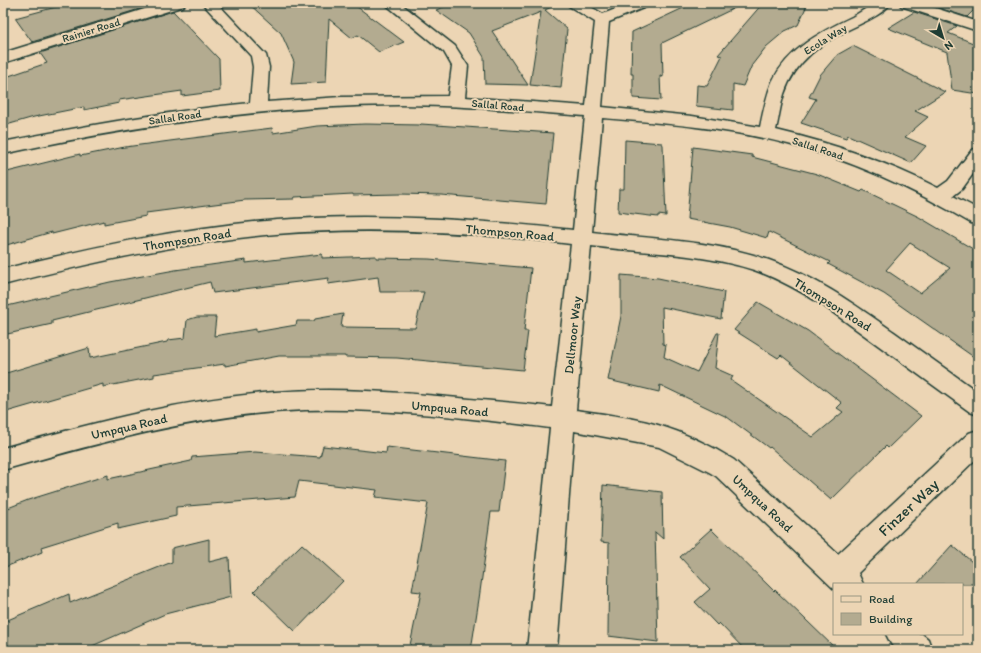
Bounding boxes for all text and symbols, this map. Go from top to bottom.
street label: Rainier Road [61,15,122,45]
north arrow [923,18,963,58]
street label: Ecola Way [801,21,850,58]
text: N [942,38,956,53]
street label: Sallal Road [471,97,525,114]
street label: Sallal Road [148,107,202,128]
street label: Sallal Road [791,134,845,163]
street label: Thompson Road [465,221,555,244]
street label: Thompson Road [142,225,232,254]
street label: Thompson Road [791,275,874,334]
street label: Dellmoor Way [561,296,584,375]
street label: Umpqua Road [411,398,489,419]
street label: Umpqua Road [90,410,169,443]
street label: Umpqua Road [729,471,796,535]
street label: Finzer Way [874,474,943,540]
legend [833,583,963,635]
text: Road [869,592,895,606]
text: Building [869,612,913,626]

